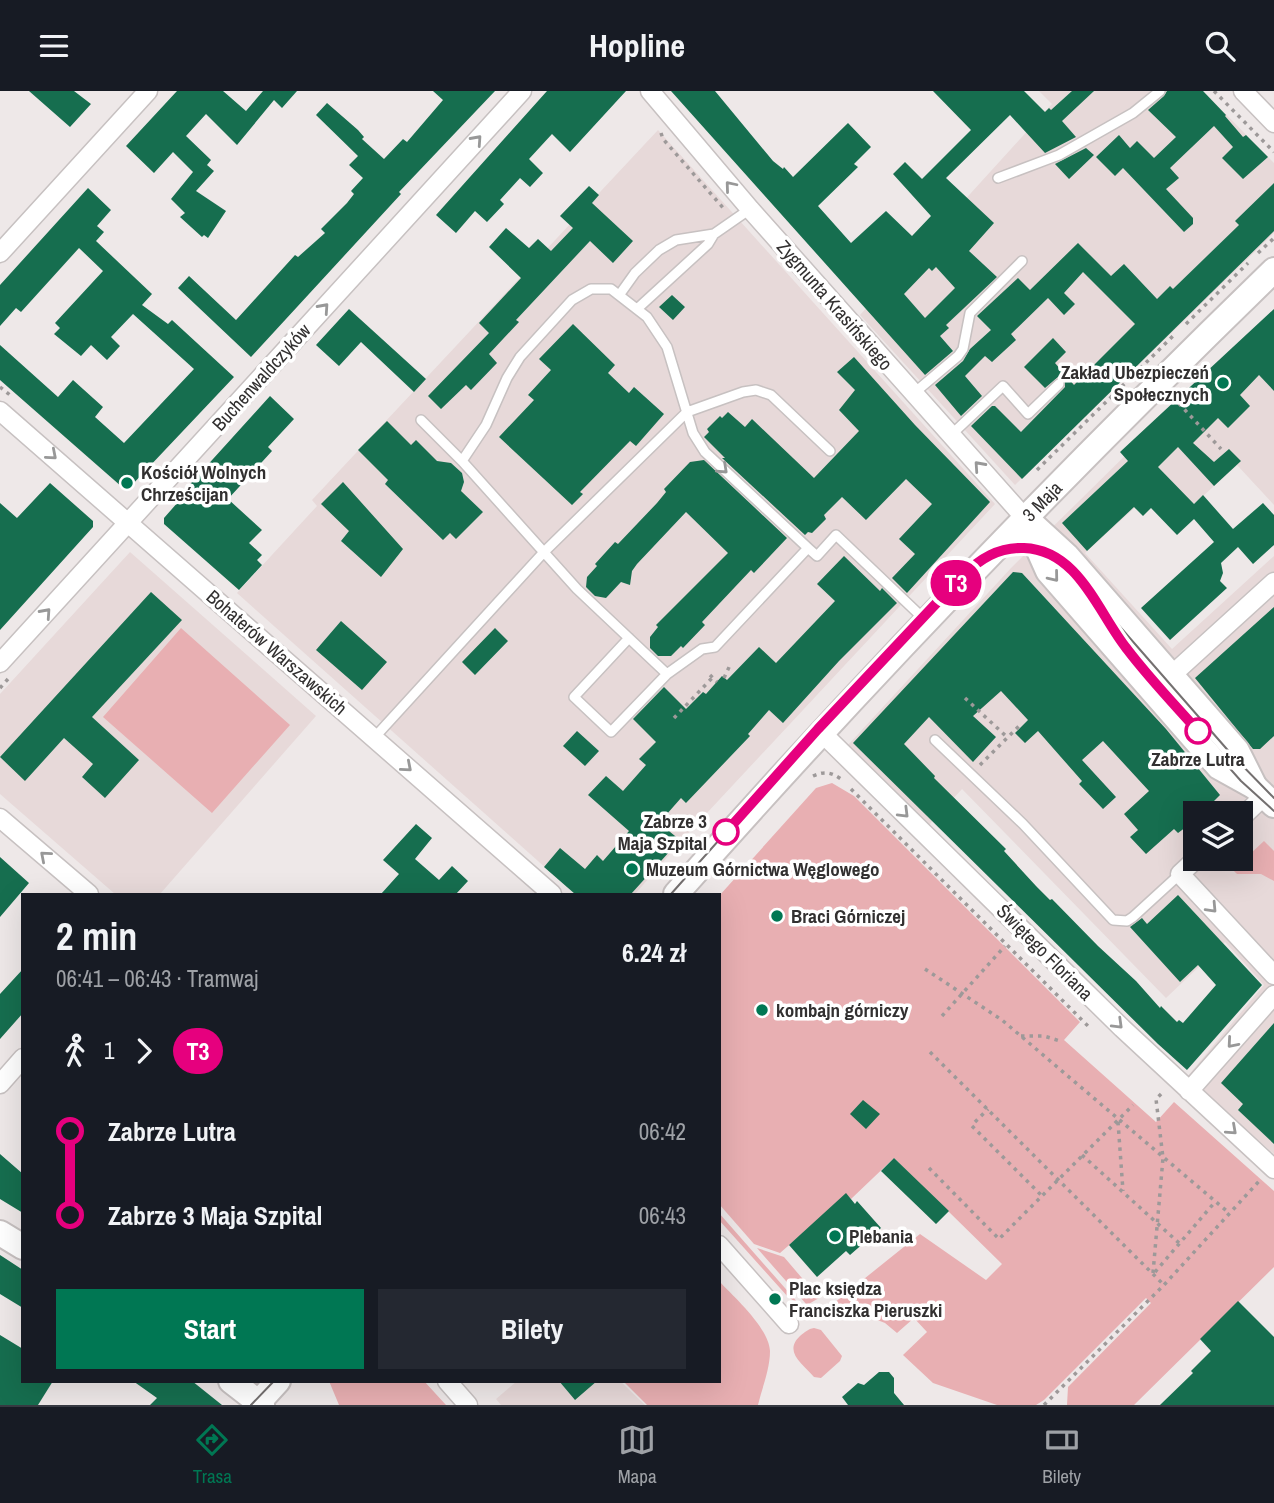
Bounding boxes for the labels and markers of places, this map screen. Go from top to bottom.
place label: Zakład Ubezpieczeń Społecznych [1061,359,1209,407]
marker: Zakład Ubezpieczeń Społecznych [1215,375,1231,391]
place label: Kościół Wolnych Chrześcijan [141,459,266,507]
marker: Kościół Wolnych Chrześcijan [119,475,135,491]
marker: Zabrze Lutra [1185,718,1211,744]
place label: Zabrze Lutra [1151,746,1245,772]
place label: Zabrze 3 Maja Szpital [618,808,707,856]
marker: Zabrze 3 Maja Szpital [713,819,739,845]
place label: Muzeum Górnictwa Węglowego [646,856,879,882]
marker: Muzeum Górnictwa Węglowego [624,861,640,877]
place label: Braci Górniczej [791,903,905,929]
marker: Braci Górniczej [769,908,785,924]
place label: kombajn górniczy [776,997,909,1023]
marker: kombajn górniczy [754,1002,770,1018]
place label: Plebania [849,1223,913,1249]
marker: Plebania [827,1228,843,1244]
place label: Plac księdza Franciszka Pieruszki [789,1275,942,1323]
marker: Plac księdza Franciszka Pieruszki [767,1291,783,1307]

